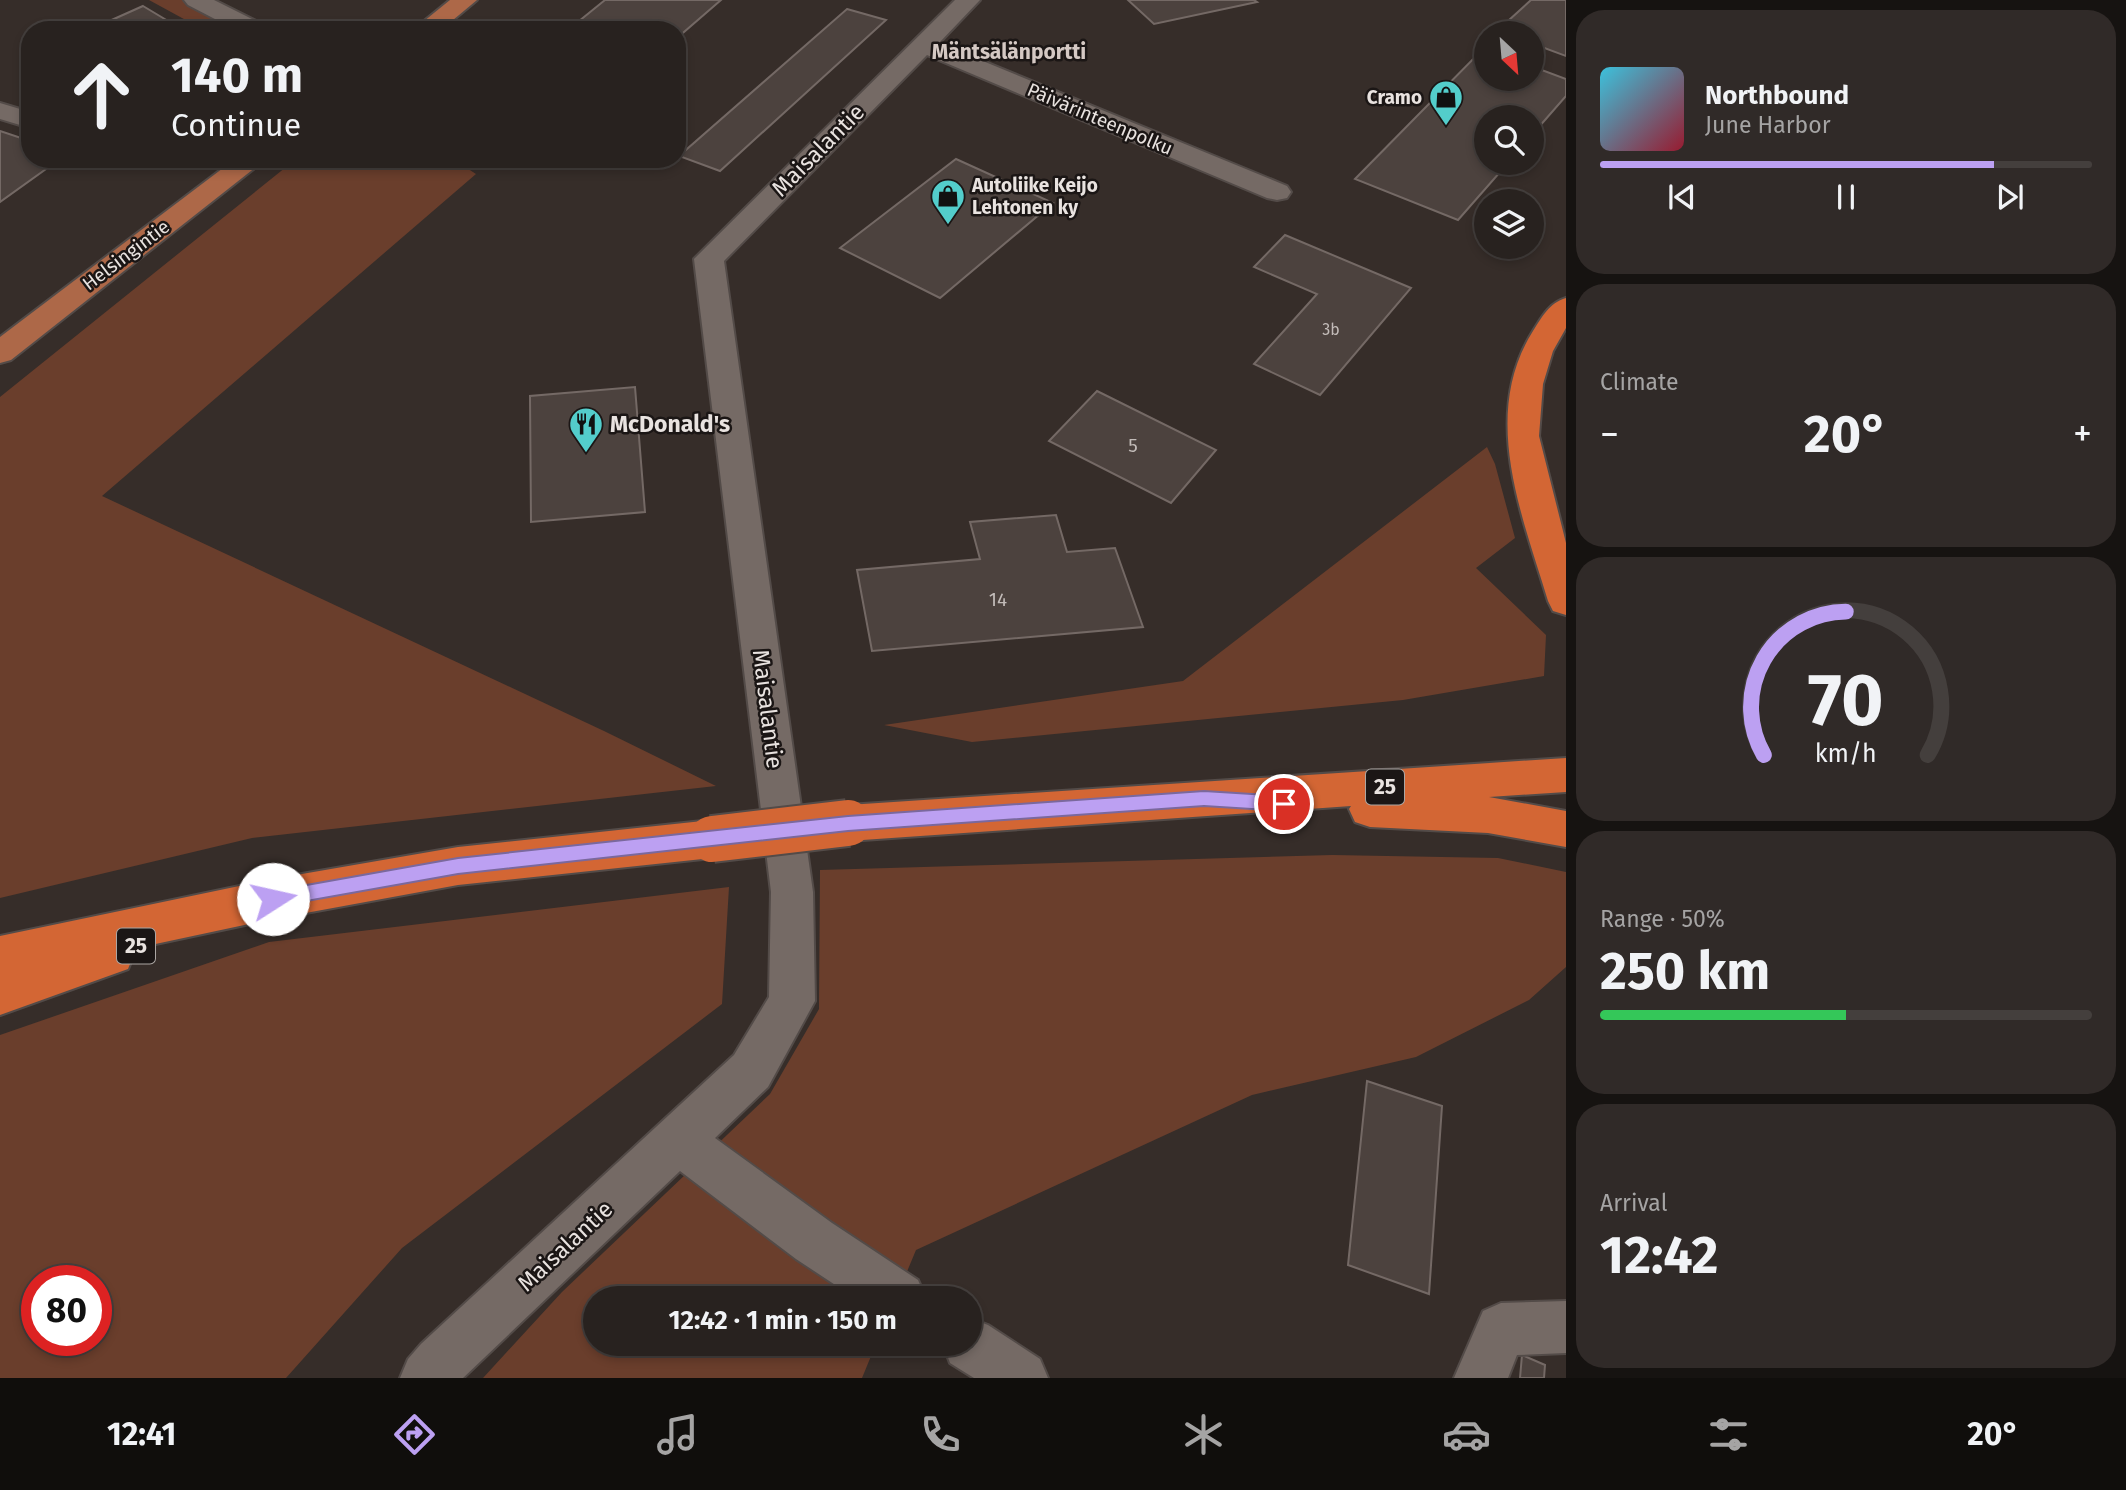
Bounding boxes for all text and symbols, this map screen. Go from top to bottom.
north arrow [1474,21,1544,91]
map controls [1474,21,1544,259]
district label: Mäntsälänportti [932,39,1086,65]
text: 140 m [171,46,303,105]
icon: ahead [56,49,147,140]
street label: Päivärinteenpolku [1024,78,1176,160]
shop icon: Cramo [1427,78,1465,127]
text: Northbound [1705,80,1849,111]
place label: Cramo [1367,86,1422,109]
street label: Maisalantie [766,98,870,202]
button: search [1474,105,1544,175]
text: Continue [171,106,301,144]
text: June Harbor [1705,111,1831,139]
place label: Autoliike Keijo Lehtonen ky [971,174,1098,219]
shop icon: Autoliike Keijo Lehtonen ky [929,177,967,226]
icon: previous [1663,178,1701,216]
icon: pause [1827,178,1865,216]
icon: next [1991,178,2029,216]
button: layers [1474,189,1544,259]
street label: Helsingintie [78,215,174,295]
house number: 3b [1322,320,1340,339]
text: Climate [1600,368,1679,396]
text: 20° [1804,403,1888,466]
restaurant icon: McDonald's [567,405,605,454]
place label: McDonald's [610,410,730,438]
text: − [1600,411,1619,457]
text: + [2073,411,2092,457]
house number: 5 [1128,434,1138,457]
house number: 14 [989,588,1007,611]
street label: Maisalantie [747,648,789,770]
text: 70 [1808,657,1884,744]
text: km/h [1815,739,1877,769]
road number: 25 [1366,770,1404,804]
pin [1254,774,1314,834]
icon: arrive [1265,785,1303,823]
position arrow [236,862,310,936]
text: Range · 50% [1600,905,1725,933]
road number: 25 [117,928,155,964]
text: 250 km [1600,940,1770,1003]
text: Arrival [1600,1189,1667,1217]
street label: Maisalantie [512,1195,618,1297]
text: 12:42 [1600,1224,1718,1287]
speed limit sign: 80 [21,1265,112,1356]
text: 12:42 · 1 min · 150 m [668,1305,897,1336]
icon: directions [390,1410,439,1459]
icon: music [653,1410,702,1459]
icon: phone [916,1410,965,1459]
icon: climate [1179,1410,1228,1459]
icon: car [1442,1410,1491,1459]
icon: filters [1704,1410,1753,1459]
text: 12:41 [107,1415,176,1453]
text: 20° [1967,1415,2019,1453]

